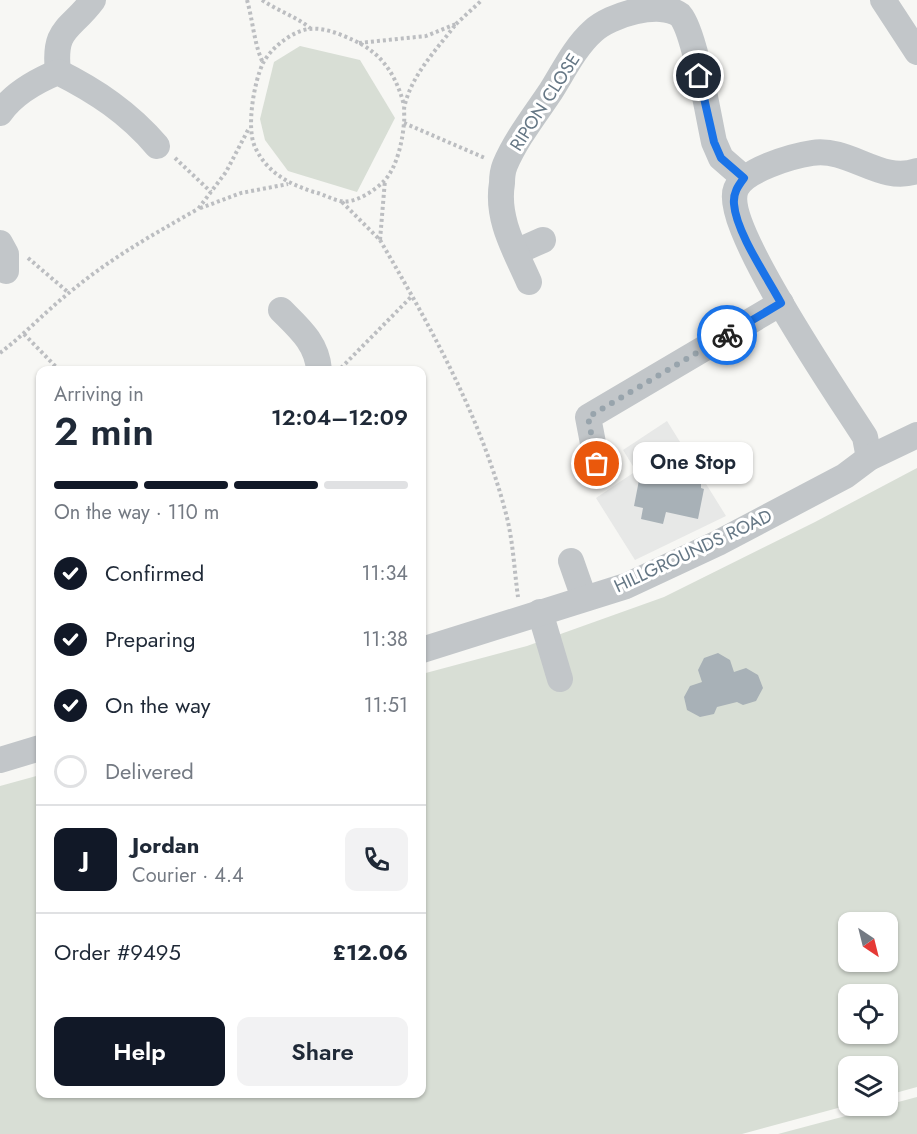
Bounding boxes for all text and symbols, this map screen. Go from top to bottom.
street label: RIPON CLOSE [504,48,586,156]
pin [673,50,724,101]
icon: home [682,59,715,92]
courier [697,305,757,365]
icon: bike [711,319,744,352]
text: Arriving in [54,380,144,409]
text: 12:04–12:09 [271,401,408,433]
text: 2 min [54,403,154,460]
pin [571,438,622,489]
callout: One Stop [633,443,753,485]
icon: bag [580,447,613,480]
text: One Stop [650,448,736,477]
text: On the way · 110 m [54,498,219,527]
street label: HILLGROUNDS ROAD [610,503,776,599]
icon: check [54,557,87,590]
text: Confirmed [105,557,204,589]
text: 11:34 [361,559,408,588]
icon: check [54,623,87,656]
text: Preparing [105,623,196,655]
text: 11:38 [362,625,408,654]
icon: check [54,689,87,722]
text: On the way [105,689,210,721]
text: 11:51 [364,691,408,720]
text: Delivered [105,755,194,787]
button: phone [345,828,408,891]
text: Jordan [132,829,199,861]
text: J [82,843,89,875]
text: Courier · 4.4 [132,861,244,890]
north arrow [838,912,898,972]
map controls [838,912,898,1116]
text: Order #9495 [54,936,181,968]
text: £12.06 [333,936,408,968]
button: locate [838,984,898,1044]
button: Help [54,1017,225,1086]
button: Share [237,1017,408,1086]
button: layers [838,1056,898,1116]

